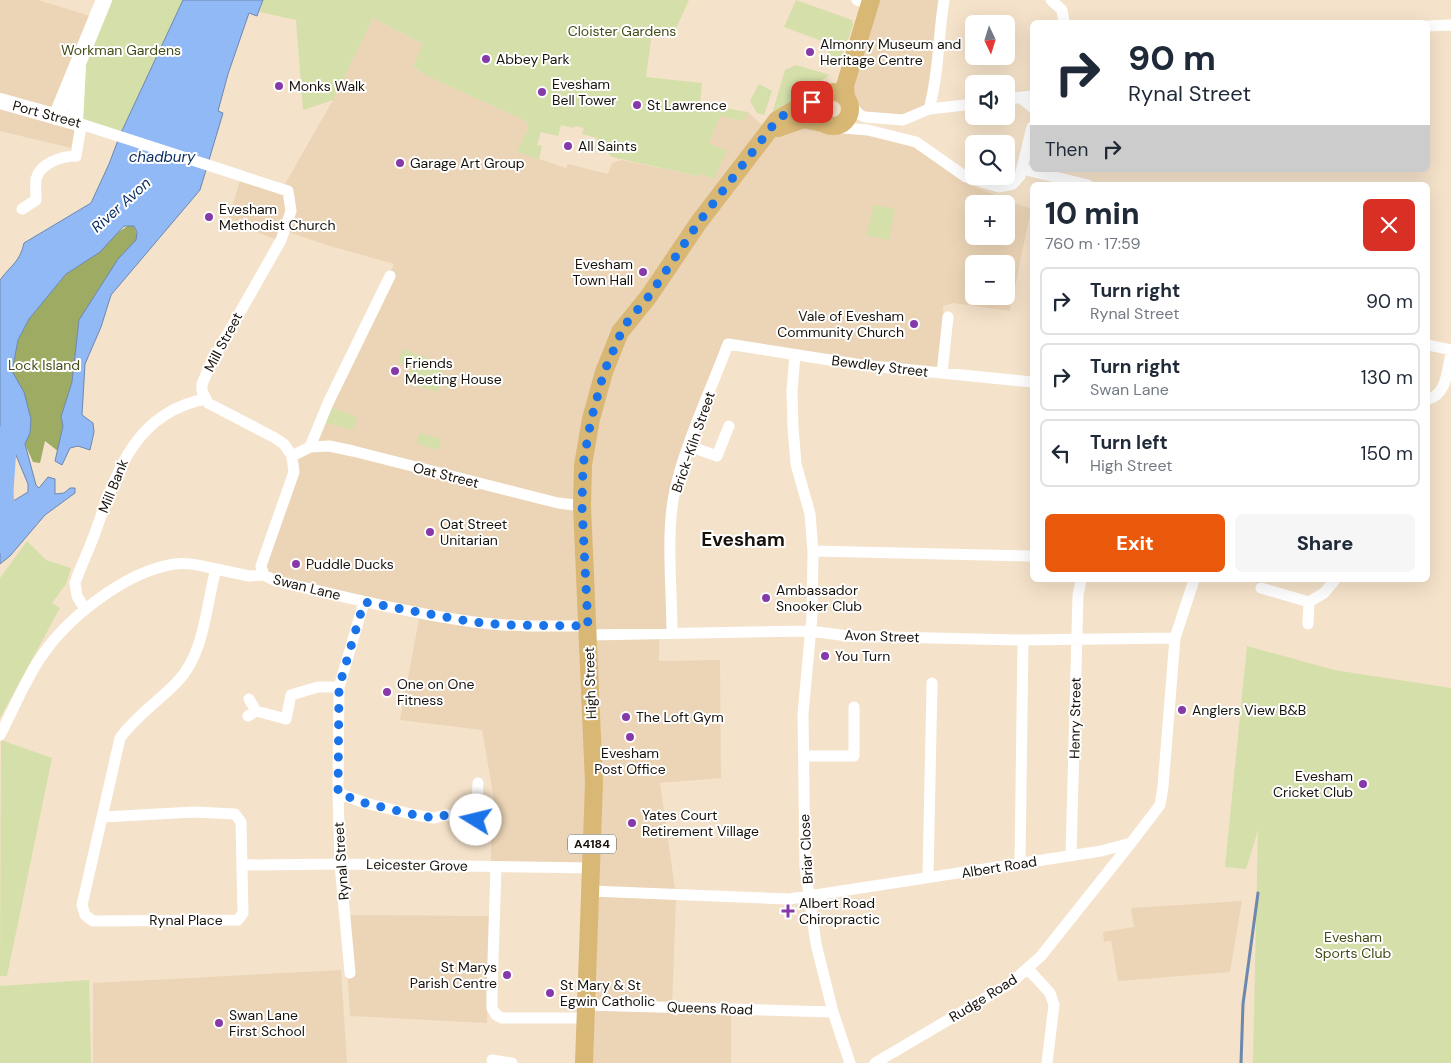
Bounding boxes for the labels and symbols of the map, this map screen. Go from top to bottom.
north arrow [965,15,1015,65]
park label: Cloister Gardens [568,22,676,40]
place label: Almonry Museum and Heritage Centre [820,35,961,69]
park label: Workman Gardens [61,41,181,59]
marker: Almonry Museum and Heritage Centre [804,46,816,58]
place label: Abbey Park [496,50,570,68]
marker: Abbey Park [480,53,492,65]
place label: Evesham Bell Tower [552,75,617,109]
place label: Monks Walk [289,77,365,95]
marker: Monks Walk [273,80,285,92]
pin [791,81,833,123]
marker: Evesham Bell Tower [536,86,548,98]
street label: Port Street [11,96,83,132]
place label: St Lawrence [647,96,727,114]
marker: St Lawrence [631,99,643,111]
place label: All Saints [578,137,637,155]
marker: All Saints [562,140,574,152]
water label: chadbury [129,147,196,167]
place label: Garage Art Group [410,154,525,172]
marker: Garage Art Group [394,157,406,169]
water label: River Avon [87,173,155,237]
place label: Evesham Methodist Church [219,200,335,234]
marker: Evesham Methodist Church [203,211,215,223]
place label: Evesham Town Hall [573,255,633,289]
marker: Evesham Town Hall [637,266,649,278]
place label: Vale of Evesham Community Church [777,307,904,341]
street label: Mill Street [200,309,246,375]
marker: Vale of Evesham Community Church [908,318,920,330]
street label: Bewdley Street [831,351,929,381]
place label: Friends Meeting House [405,354,502,388]
park label: Lock Island [8,356,80,374]
marker: Friends Meeting House [389,365,401,377]
street label: Brick-Kiln Street [667,389,719,495]
street label: Mill Bank [94,457,132,515]
street label: Oat Street [411,458,481,492]
place label: Oat Street Unitarian [440,515,507,549]
marker: Oat Street Unitarian [424,526,436,538]
district label: Evesham [701,527,785,552]
place label: Puddle Ducks [306,555,394,573]
marker: Puddle Ducks [290,558,302,570]
street label: Swan Lane [271,570,343,604]
place label: Ambassador Snooker Club [776,581,862,615]
marker: Ambassador Snooker Club [760,592,772,604]
street label: Avon Street [844,626,920,646]
street label: High Street [580,647,600,719]
place label: You Turn [835,647,890,665]
marker: You Turn [819,650,831,662]
place label: One on One Fitness [397,675,474,709]
street label: Henry Street [1065,677,1085,759]
marker: One on One Fitness [381,686,393,698]
place label: Anglers View B&B [1192,701,1306,719]
marker: Anglers View B&B [1176,704,1188,716]
place label: The Loft Gym [636,708,724,726]
marker: The Loft Gym [620,711,632,723]
marker: Evesham Post Office [624,731,636,743]
place label: Evesham Post Office [594,744,666,778]
place label: Evesham Cricket Club [1273,767,1353,801]
marker: Evesham Cricket Club [1357,778,1369,790]
position arrow [449,793,501,845]
place label: Yates Court Retirement Village [642,806,759,840]
street label: Briar Close [795,814,817,884]
marker: Yates Court Retirement Village [626,817,638,829]
street label: Rynal Street [329,821,353,901]
road number: A4184 [568,834,616,854]
street label: Albert Road [960,852,1038,882]
street label: Leicester Grove [366,855,468,875]
place label: Albert Road Chiropractic [799,894,880,928]
marker: Albert Road Chiropractic [781,904,795,918]
street label: Rynal Place [149,911,223,929]
park label: Evesham Sports Club [1315,928,1392,962]
place label: St Marys Parish Centre [410,958,497,992]
marker: St Marys Parish Centre [501,969,513,981]
street label: Rudge Road [946,970,1020,1026]
place label: St Mary & St Egwin Catholic [560,976,655,1010]
marker: St Mary & St Egwin Catholic [544,987,556,999]
street label: Queens Road [667,998,753,1018]
place label: Swan Lane First School [229,1006,305,1040]
marker: Swan Lane First School [213,1017,225,1029]

